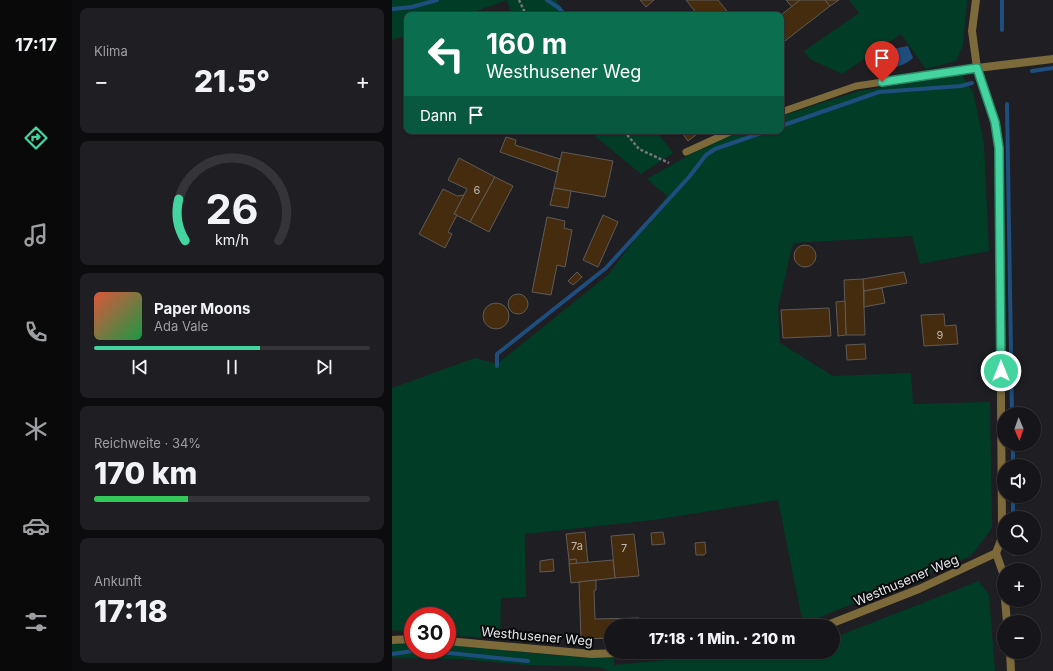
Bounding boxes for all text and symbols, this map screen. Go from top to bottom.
text: 160 m [486,27,567,61]
icon: left [420,28,472,80]
text: 17:17 [15,34,57,55]
pin [865,41,899,82]
text: Klima [94,43,128,59]
icon: arrive [871,47,893,69]
text: Westhusener Weg [486,61,641,82]
text: 21.5° [194,63,270,99]
text: − [94,68,109,94]
text: + [355,68,370,94]
icon: arrive [465,104,487,126]
text: Dann [420,106,457,125]
icon: directions [22,124,50,152]
house number: 6 [474,183,481,197]
text: 26 [205,184,259,234]
icon: music [22,221,50,249]
text: km/h [215,230,249,247]
text: Paper Moons [154,299,250,318]
icon: phone [22,318,50,346]
text: Ada Vale [154,318,208,334]
house number: 9 [937,328,944,342]
position arrow [980,350,1022,392]
icon: previous [129,356,151,378]
icon: pause [221,356,243,378]
icon: next [313,356,335,378]
north arrow [997,407,1041,451]
map controls [997,407,1041,659]
icon: climate [22,415,50,443]
text: Reichweite · 34% [94,435,201,451]
text: 170 km [94,455,197,491]
button: sound [997,459,1041,503]
button: search [997,511,1041,555]
icon: car [22,512,50,540]
house number: 7a [571,539,583,553]
house number: 7 [621,541,627,555]
street label: Westhusener Weg [851,551,961,609]
button: + [997,563,1041,607]
text: Ankunft [94,573,142,589]
text: 17:18 [94,593,168,629]
speed limit sign: 30 [404,607,456,659]
icon: filters [22,608,50,636]
button: − [997,615,1041,659]
street label: Westhusener Weg [480,623,594,649]
text: 17:18 · 1 Min. · 210 m [649,629,795,648]

